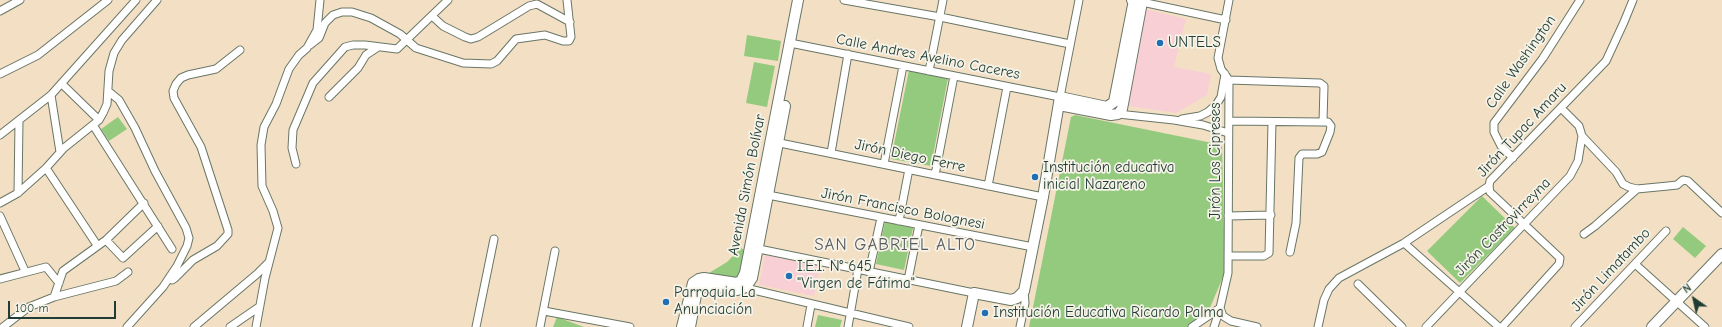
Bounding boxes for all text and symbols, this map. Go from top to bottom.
street label: Calle Washington [1482,12,1560,112]
street label: Calle Andres Avelino Caceres [835,30,1021,84]
place label: UNTELS [1168,34,1221,52]
marker: UNTELS [1155,38,1165,48]
street label: Jirón Tupac Amaru [1474,79,1570,181]
street label: Jirón Los Cipreses [1207,102,1225,220]
street label: Avenida Simón Bolívar [724,113,770,257]
street label: Jirón Diego Ferre [853,135,967,177]
place label: Institución educativa inicial Nazareno [1043,159,1174,194]
marker: Institución educativa inicial Nazareno [1030,172,1040,182]
street label: Jirón Castrovirreyna [1452,174,1554,280]
street label: Jirón Francisco Bolognesi [820,184,986,234]
street label: Jirón Limatambo [1568,224,1654,316]
district label: SAN GABRIEL ALTO [814,235,976,255]
place label: I.E.I. N° 645 "Virgen de Fátima" [797,258,915,293]
marker: I.E.I. N° 645 "Virgen de Fátima" [784,271,794,281]
north arrow [1674,279,1714,319]
text: N [1680,281,1694,296]
place label: Parroquia La Anunciación [674,284,756,319]
scale bar [10,293,118,319]
marker: Parroquia La Anunciación [661,297,671,307]
text: 100 m [15,301,48,315]
place label: Institución Educativa Ricardo Palma [993,304,1224,322]
marker: Institución Educativa Ricardo Palma [980,308,990,318]

